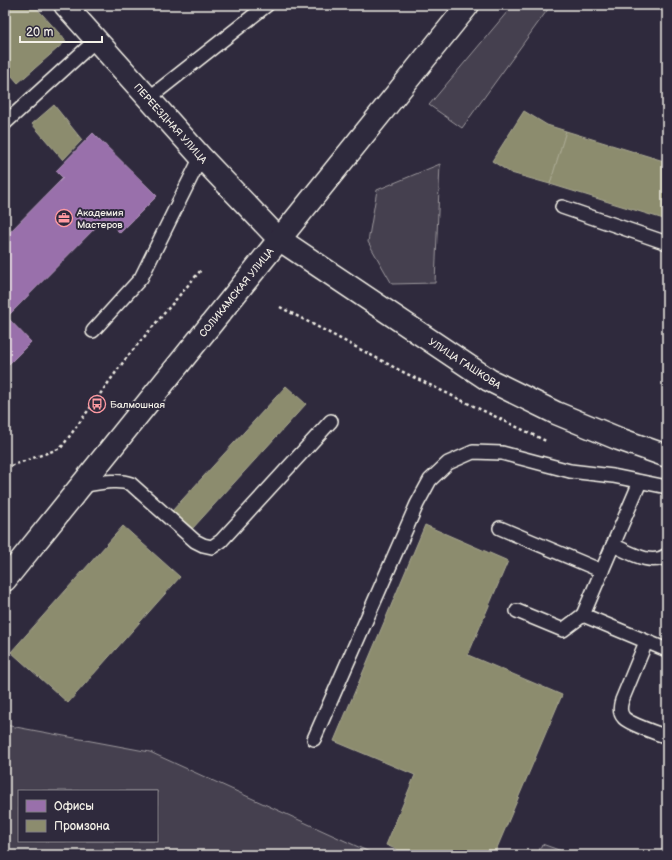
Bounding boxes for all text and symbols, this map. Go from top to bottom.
scale bar [20,18,102,44]
text: 20 m [26,25,53,40]
street label: ПЕРЕЕЗДНАЯ УЛИЦА [131,81,210,167]
place label: Академия Мастеров [76,207,124,231]
office icon: Академия Мастеров [54,208,74,228]
street label: СОЛИКАМСКАЯ УЛИЦА [197,245,277,340]
street label: УЛИЦА ГАШКОВА [426,336,504,392]
bus stop icon: Балмошная [87,394,107,414]
place label: Балмошная [110,399,166,411]
legend [18,790,158,842]
text: Офисы [54,799,94,814]
text: Промзона [54,819,110,834]

